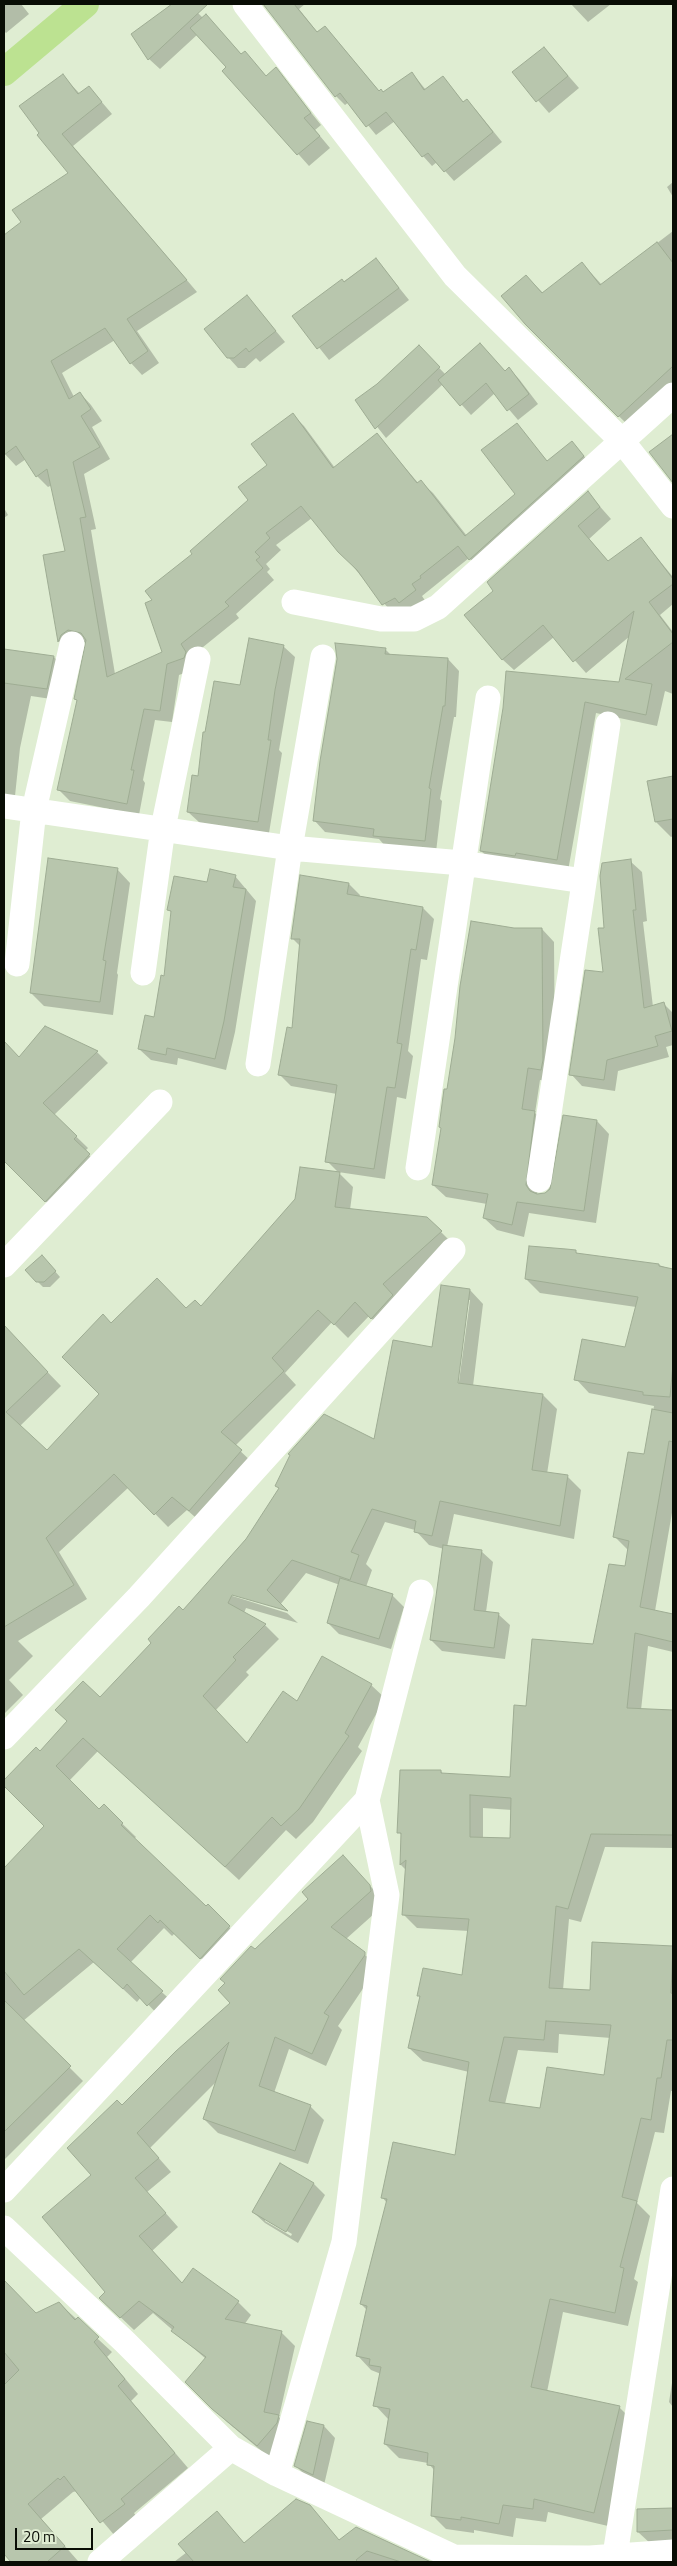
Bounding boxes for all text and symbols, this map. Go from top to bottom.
scale bar [18,2518,95,2550]
text: 20 m [23,2525,56,2548]

